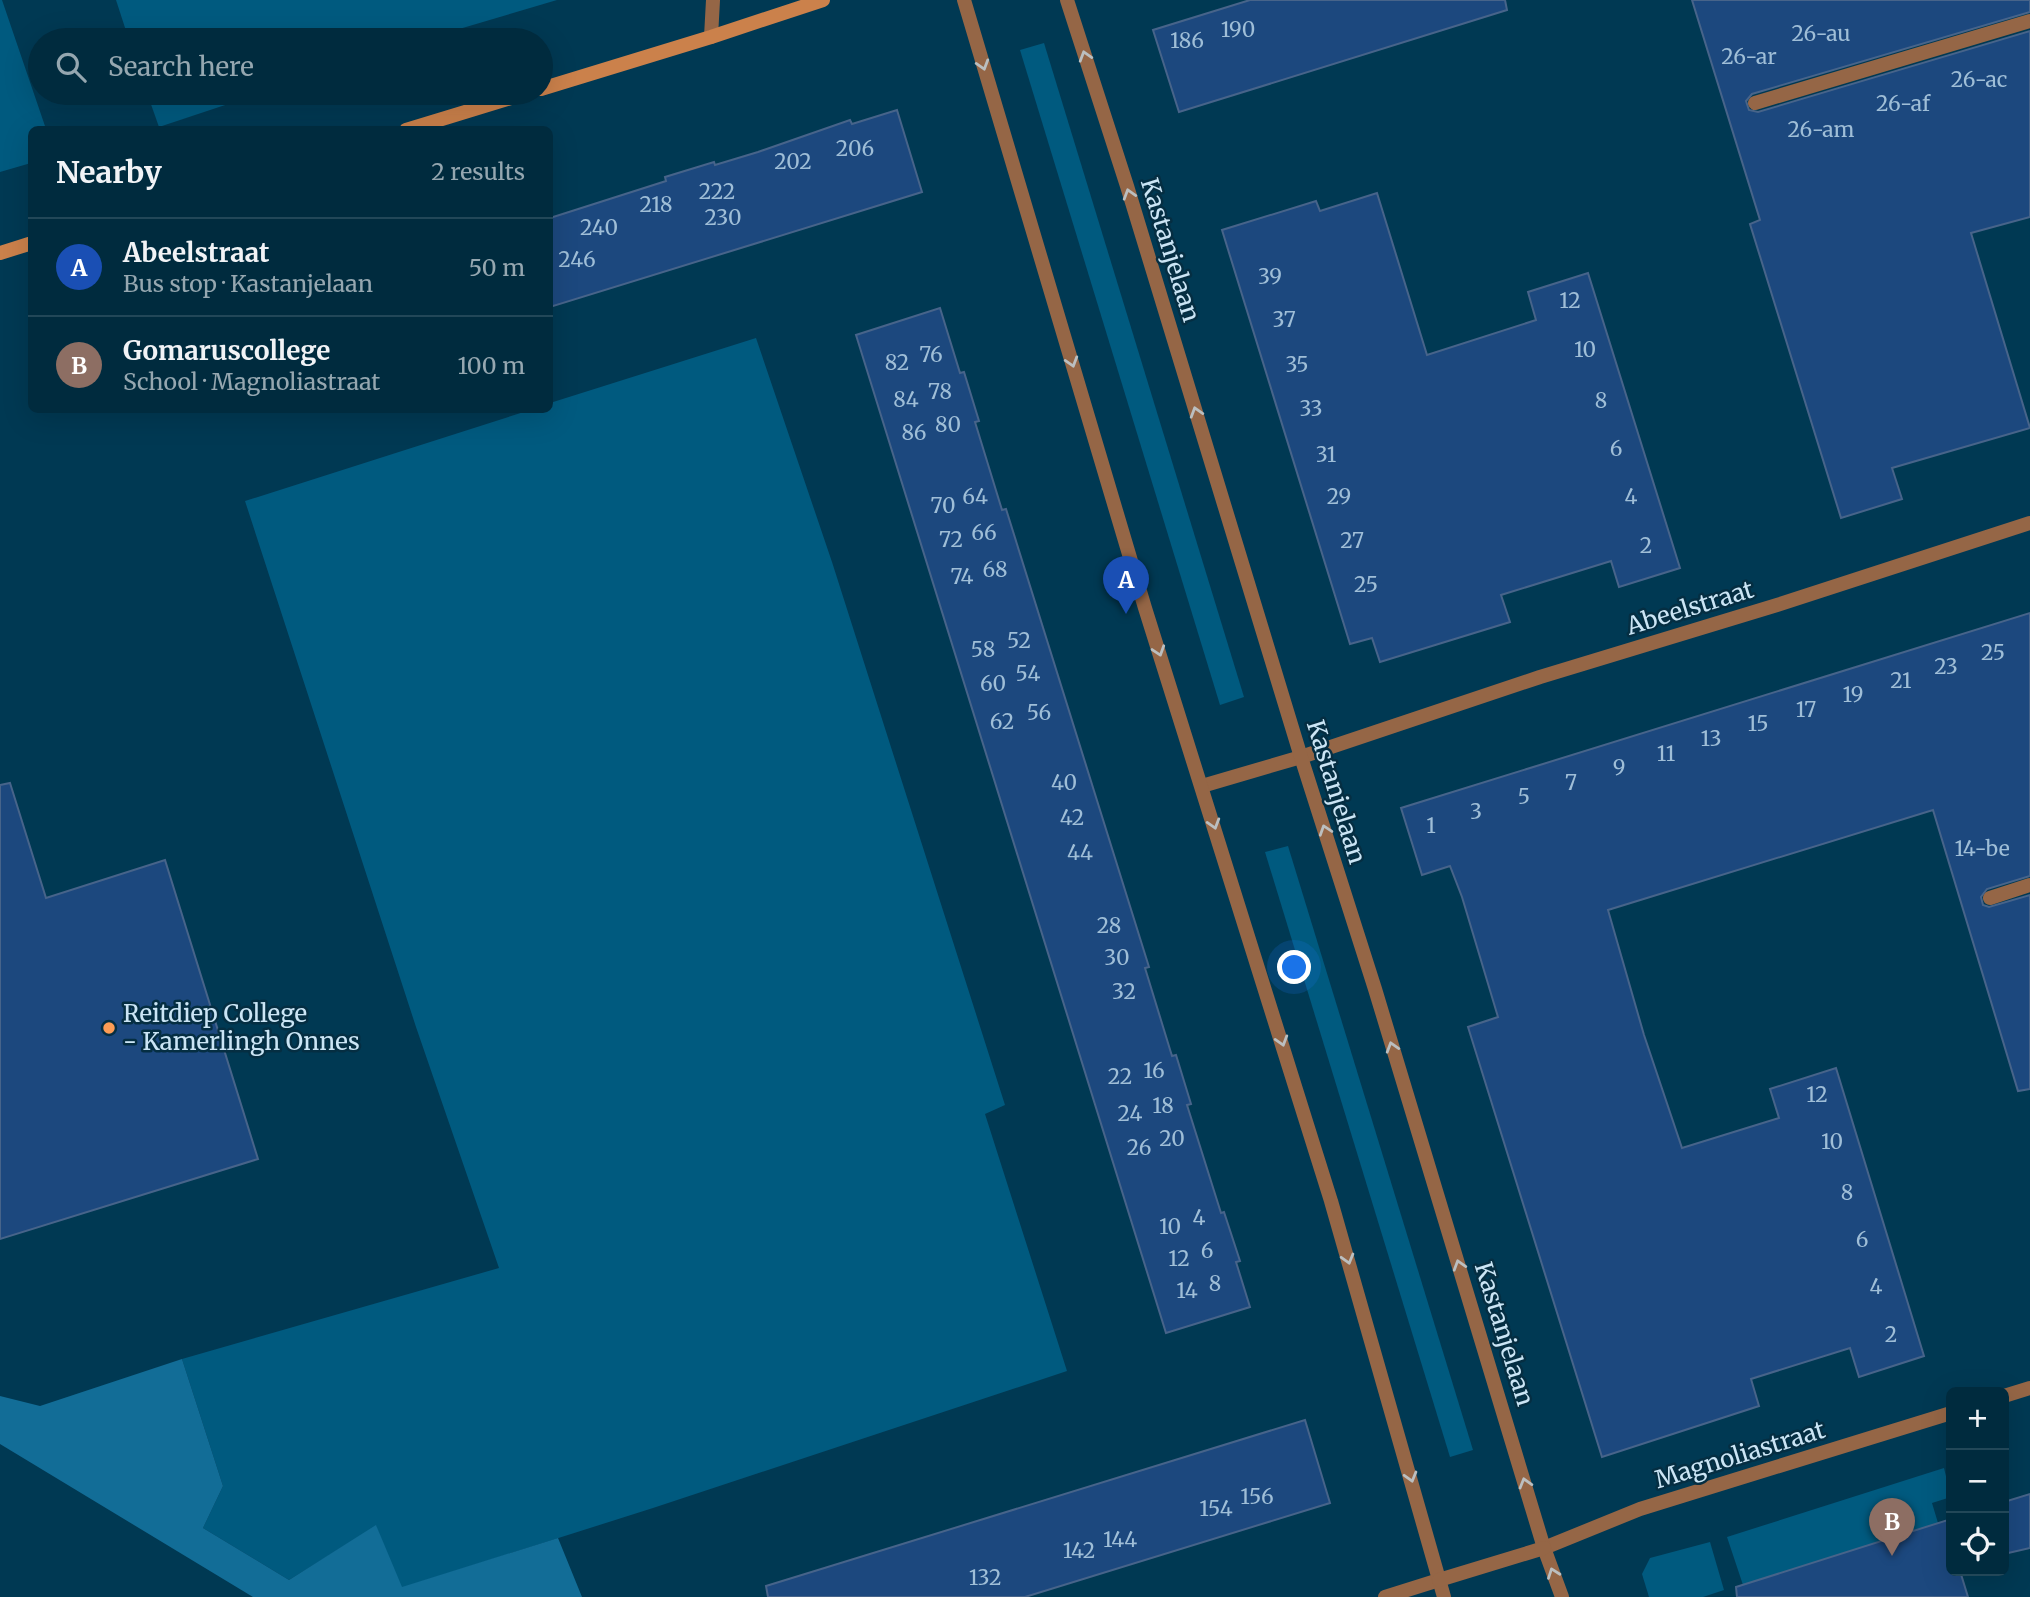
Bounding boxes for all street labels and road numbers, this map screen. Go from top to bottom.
street label: Kastanjelaan [1134,174,1207,326]
street label: Abeelstraat [1621,573,1758,642]
street label: Kastanjelaan [1300,716,1373,868]
street label: Kastanjelaan [1468,1258,1541,1410]
street label: Magnoliastraat [1651,1414,1829,1495]

